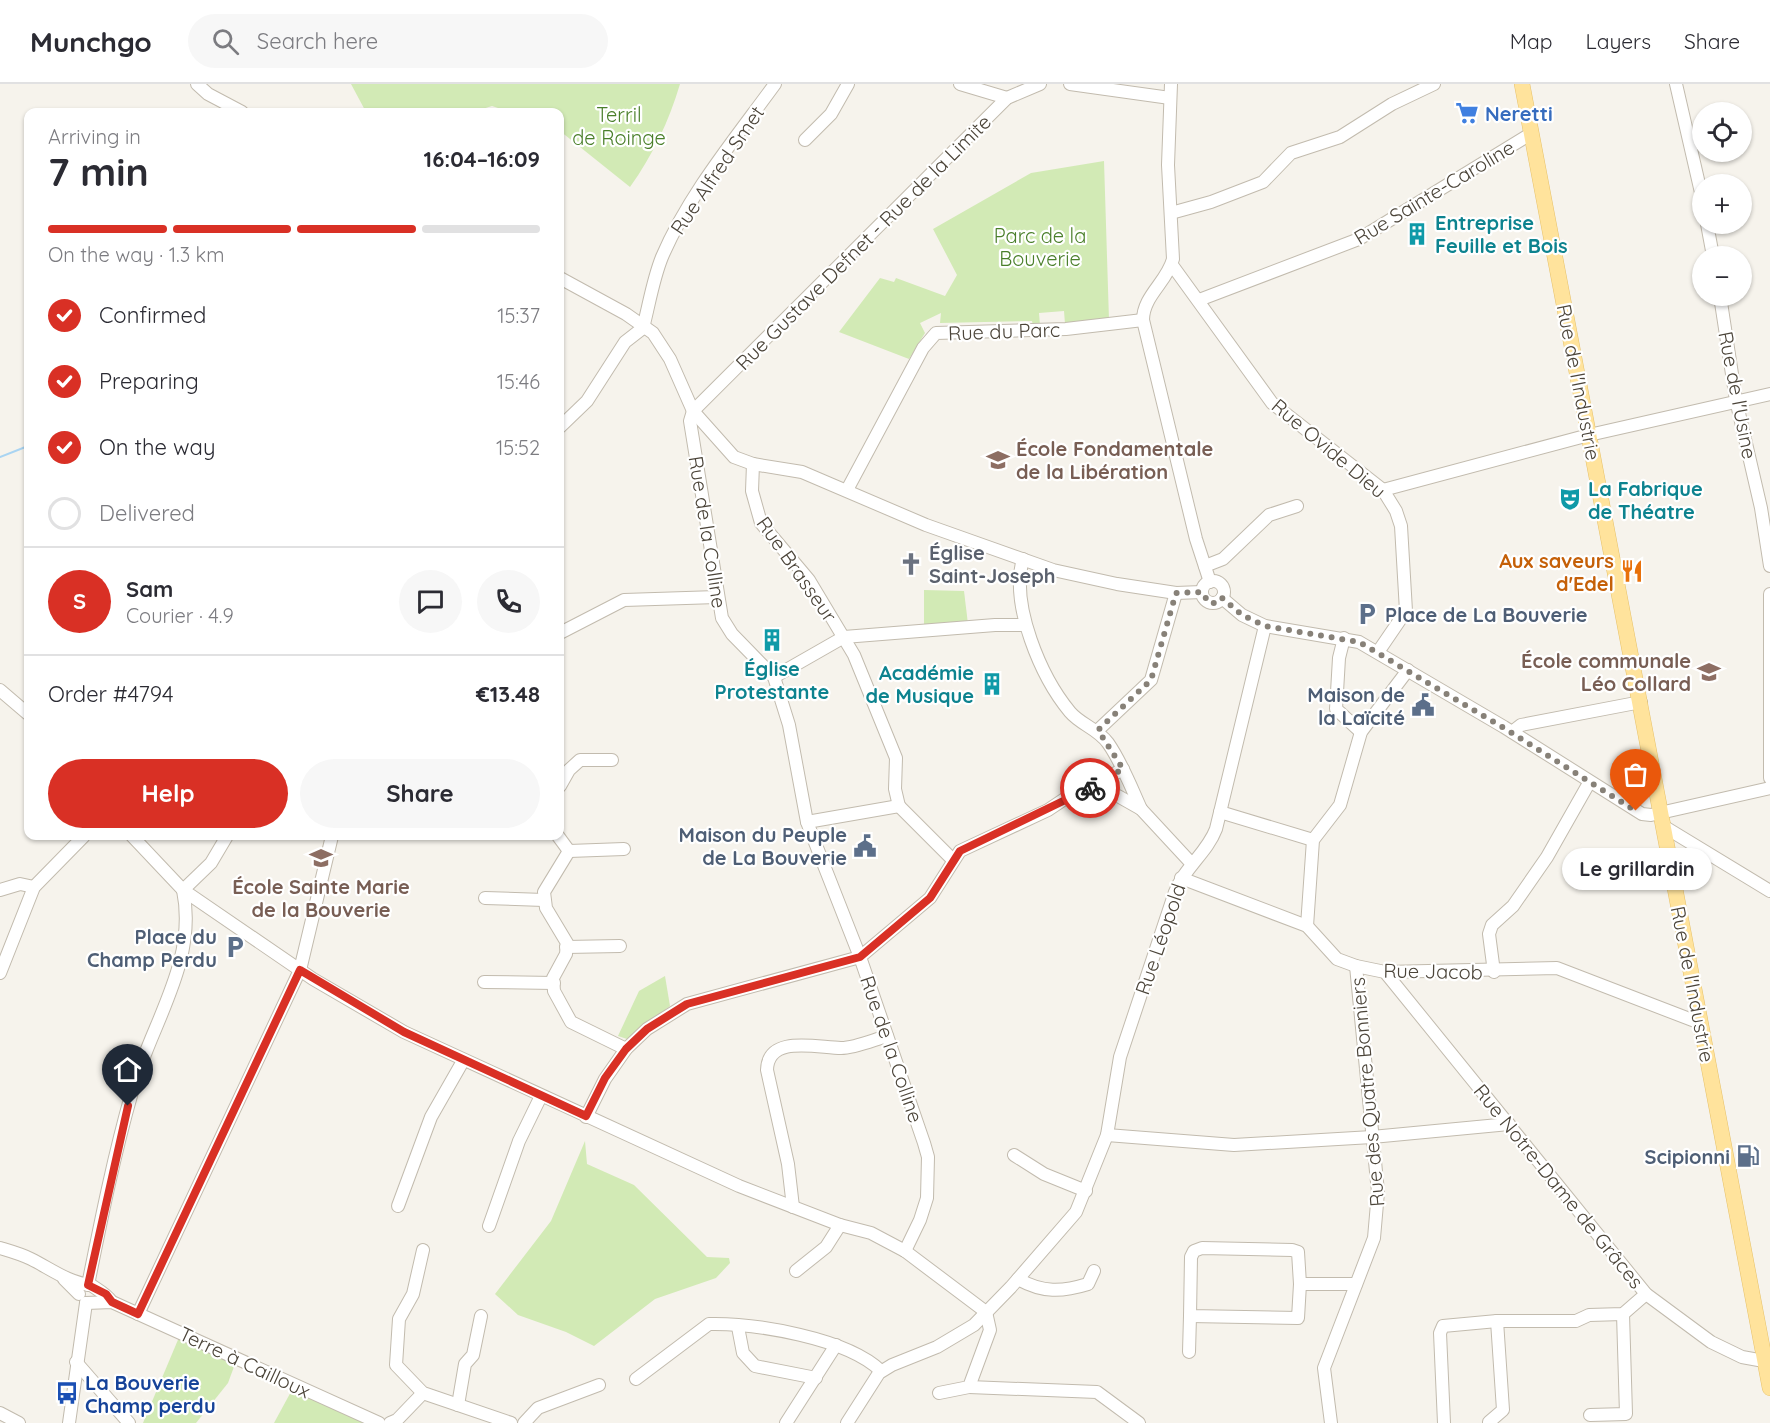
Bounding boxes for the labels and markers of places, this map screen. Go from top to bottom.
supermarket icon: Neretti [1454,100,1480,126]
place label: Neretti [1485,101,1553,126]
place label: Entreprise Feuille et Bois [1435,210,1568,258]
building icon: Entreprise Feuille et Bois [1404,221,1430,247]
place label: École Fondamentale de la Libération [1016,436,1213,484]
school or university icon: École Fondamentale de la Libération [985,447,1011,473]
place label: La Fabrique de Théatre [1588,476,1703,524]
theatre icon: La Fabrique de Théatre [1557,486,1583,512]
place label: Église Saint-Joseph [929,540,1055,588]
place label: Aux saveurs d'Edel [1499,548,1614,596]
church icon: Église Saint-Joseph [898,551,924,577]
restaurant icon: Aux saveurs d'Edel [1619,558,1645,584]
parking icon: Place de La Bouverie [1354,601,1380,627]
place label: Place de La Bouverie [1385,602,1588,627]
building icon: Église Protestante [759,627,785,653]
place label: École communale Léo Collard [1521,648,1691,696]
place label: Église Protestante [715,656,829,704]
school or university icon: École communale Léo Collard [1696,659,1722,685]
place label: Académie de Musique [865,660,974,708]
building icon: Académie de Musique [979,671,1005,697]
place label: Maison de la Laïcité [1307,682,1405,730]
public building icon: Maison de la Laïcité [1410,692,1436,718]
pin [1610,749,1661,811]
place label: Maison du Peuple de La Bouverie [679,822,847,870]
public building icon: Maison du Peuple de La Bouverie [852,833,878,859]
school or university icon: École Sainte Marie de la Bouverie [308,845,334,871]
callout: Le grillardin [1561,847,1711,889]
place label: École Sainte Marie de la Bouverie [232,874,410,922]
place label: Place du Champ Perdu [87,924,217,972]
parking icon: Place du Champ Perdu [222,934,248,960]
pin [102,1044,153,1106]
fuel station icon: Scipionni [1735,1143,1761,1169]
place label: Scipionni [1645,1144,1730,1169]
place label: La Bouverie Champ perdu [85,1370,216,1418]
bus stop icon: La Bouverie Champ perdu [54,1380,80,1406]

